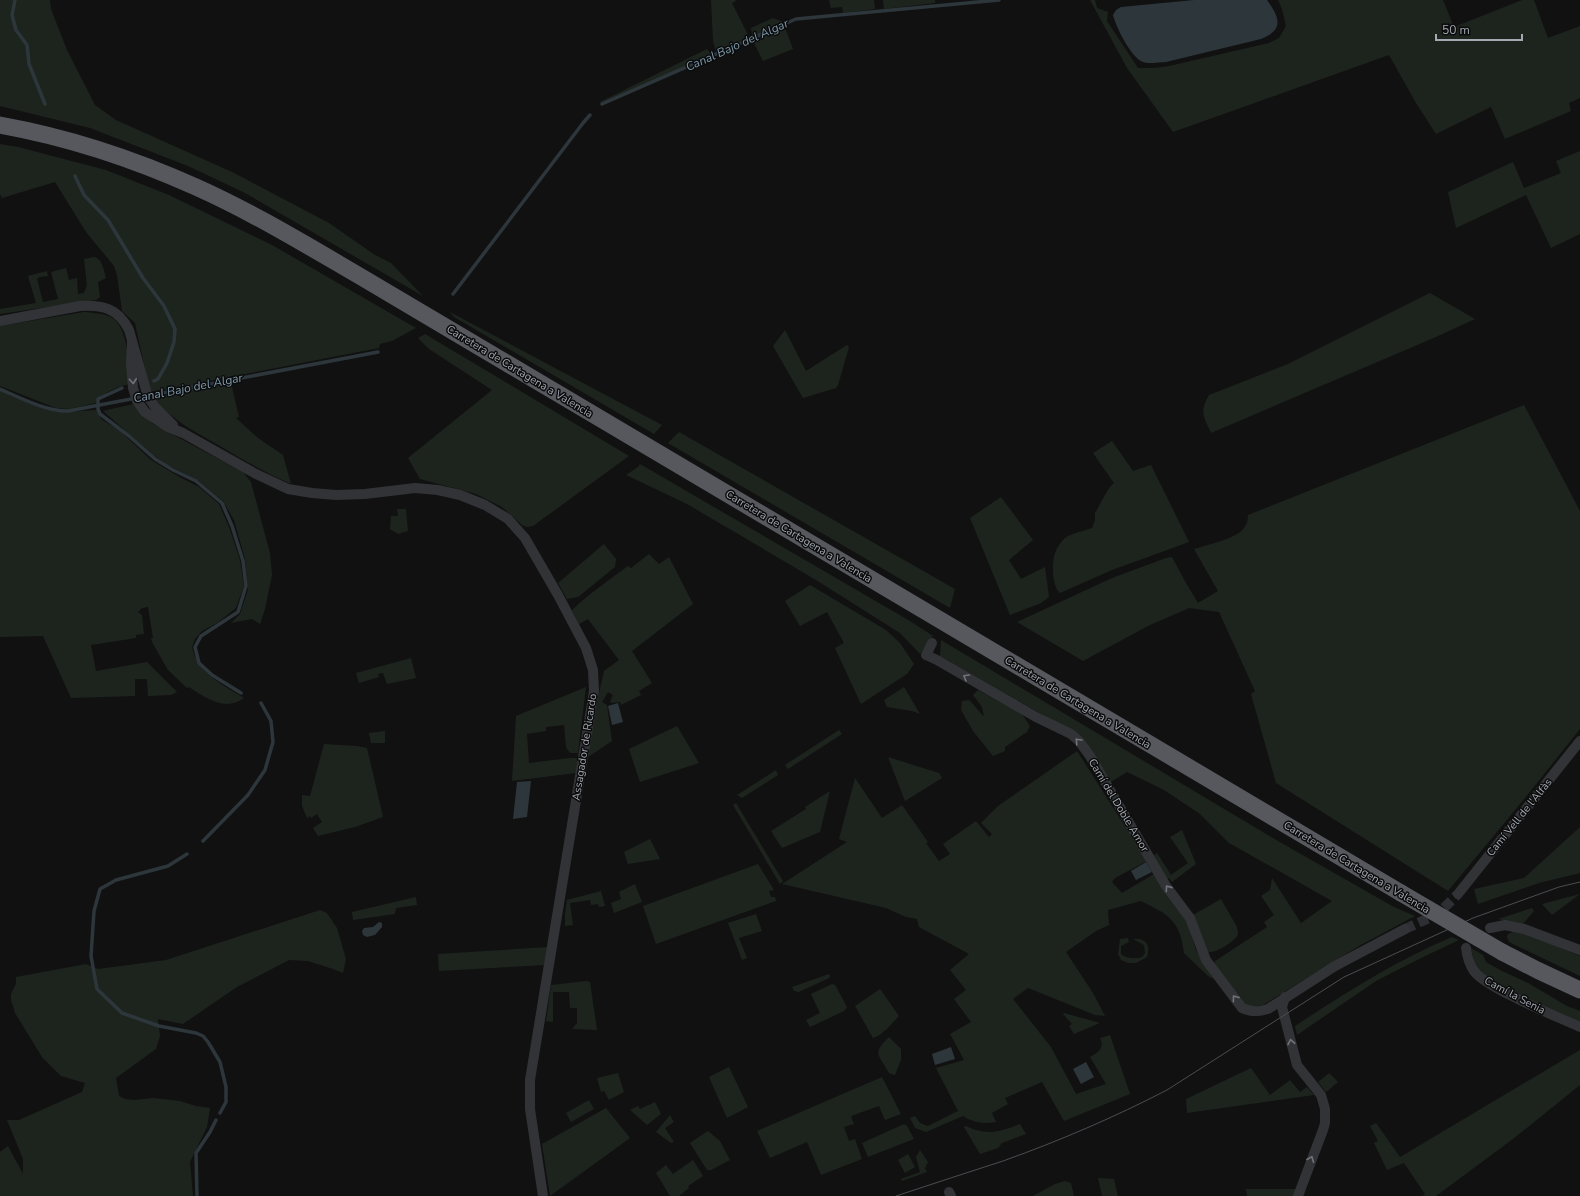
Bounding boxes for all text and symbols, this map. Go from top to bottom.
water label: Canal Bajo del Algar [683,15,792,75]
scale bar [1436,16,1522,42]
text: 50 m [1442,22,1470,38]
street label: Carretera de Cartagena a Valencia [444,322,596,421]
water label: Canal Bajo del Algar [132,369,245,406]
one-way arrow [128,378,137,384]
street label: Carretera de Cartagena a Valencia [723,487,875,586]
street label: Carretera de Cartagena a Valencia [1002,653,1154,752]
one-way arrow [963,674,970,681]
street label: Assagador de Ricardo [569,692,600,802]
one-way arrow [1076,739,1083,746]
street label: Camí del Doble Amor [1085,756,1152,855]
street label: Camí Vell de l'Alfàs [1483,775,1556,859]
street label: Carretera de Cartagena a Valencia [1281,818,1433,917]
one-way arrow [1165,885,1173,892]
street label: Camí la Senia [1482,973,1548,1018]
one-way arrow [1232,995,1240,1002]
one-way arrow [1288,1039,1296,1045]
one-way arrow [1306,1156,1314,1163]

